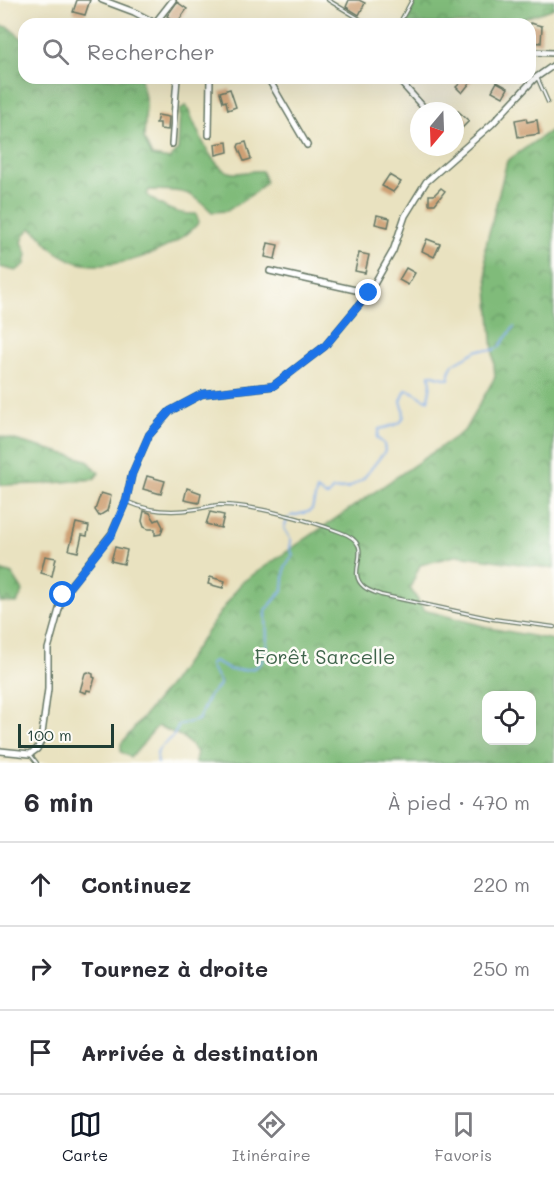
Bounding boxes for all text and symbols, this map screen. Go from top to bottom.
search box [18,18,536,84]
icon: search [39,35,72,68]
text: Rechercher [87,37,215,66]
north arrow [410,102,464,156]
route end [355,279,381,305]
route start [49,581,75,607]
park label: Forêt Sarcelle [255,643,395,669]
map controls [482,691,536,745]
button: locate [482,691,536,745]
scale bar [18,721,114,748]
text: 100 m [27,724,72,745]
text: 6 min [24,785,93,819]
text: À pied · 470 m [387,789,530,815]
icon: ahead [24,868,57,901]
text: Continuez [81,870,191,899]
text: 220 m [473,871,530,897]
icon: right [24,952,57,985]
text: Tournez à droite [81,954,268,983]
text: 250 m [473,955,530,981]
icon: arrive [24,1036,57,1069]
text: Arrivée à destination [81,1038,318,1067]
tab: Carte [62,1108,108,1165]
tab: Itinéraire [232,1108,311,1165]
tab: Favoris [434,1108,492,1165]

